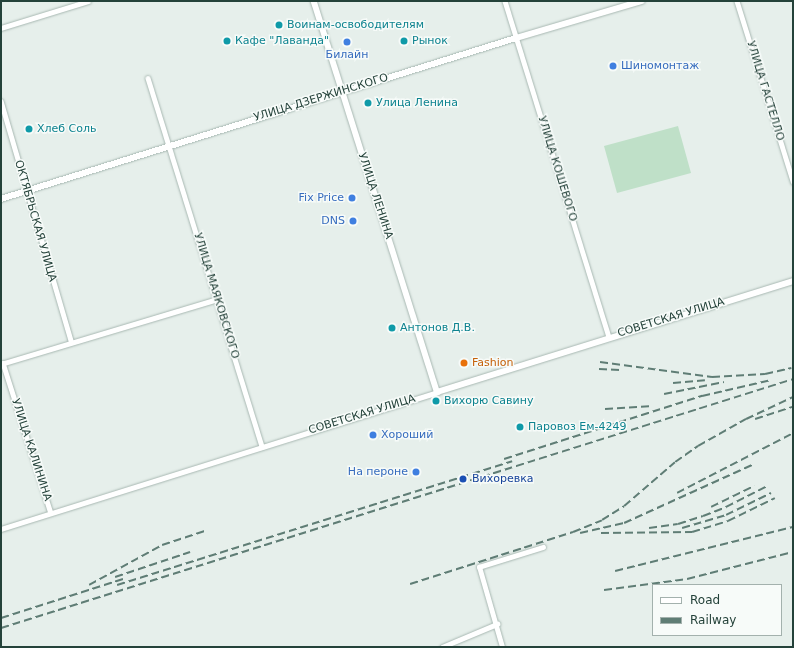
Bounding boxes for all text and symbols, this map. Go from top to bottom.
place label: Воинам-освободителям [287,18,424,32]
marker: Воинам-освободителям [274,20,284,30]
place label: Кафе "Лаванда" [235,34,329,48]
place label: Рынок [412,34,448,48]
marker: Кафе "Лаванда" [222,36,232,46]
marker: Рынок [399,36,409,46]
marker: Билайн [342,37,352,47]
street label: УЛИЦА ГАСТЕЛЛО [744,40,786,142]
place label: Билайн [326,48,368,62]
place label: Шиномонтаж [621,59,699,73]
marker: Шиномонтаж [608,61,618,71]
street label: УЛИЦА ДЗЕРЖИНСКОГО [252,71,390,125]
place label: Улица Ленина [376,96,458,110]
marker: Улица Ленина [363,98,373,108]
street label: УЛИЦА КОШЕВОГО [535,115,579,223]
place label: Хлеб Соль [37,122,97,136]
marker: Хлеб Соль [24,124,34,134]
street label: УЛИЦА ЛЕНИНА [355,151,395,241]
street label: ОКТЯБРЬСКАЯ УЛИЦА [11,159,59,283]
place label: Fix Price [299,191,344,205]
marker: Fix Price [347,193,357,203]
place label: DNS [321,214,345,228]
marker: DNS [348,216,358,226]
street label: УЛИЦА МАЯКОВСКОГО [191,231,241,361]
street label: СОВЕТСКАЯ УЛИЦА [616,295,726,341]
place label: Антонов Д.В. [400,321,475,335]
marker: Антонов Д.В. [387,323,397,333]
place label: Fashion [472,356,514,370]
marker: Fashion [459,358,469,368]
street label: СОВЕТСКАЯ УЛИЦА [307,392,417,438]
place label: Вихорю Савину [444,394,533,408]
marker: Вихорю Савину [431,396,441,406]
street label: УЛИЦА КАЛИНИНА [8,397,54,503]
place label: Паровоз Ем-4249 [528,420,626,434]
marker: Паровоз Ем-4249 [515,422,525,432]
place label: Хороший [381,428,433,442]
marker: Хороший [368,430,378,440]
place label: На пероне [348,465,408,479]
marker: На пероне [411,467,421,477]
place label: Вихоревка [472,472,534,486]
marker: Вихоревка [457,473,469,485]
legend [652,584,782,636]
text: Road [690,593,720,607]
text: Railway [690,613,736,627]

